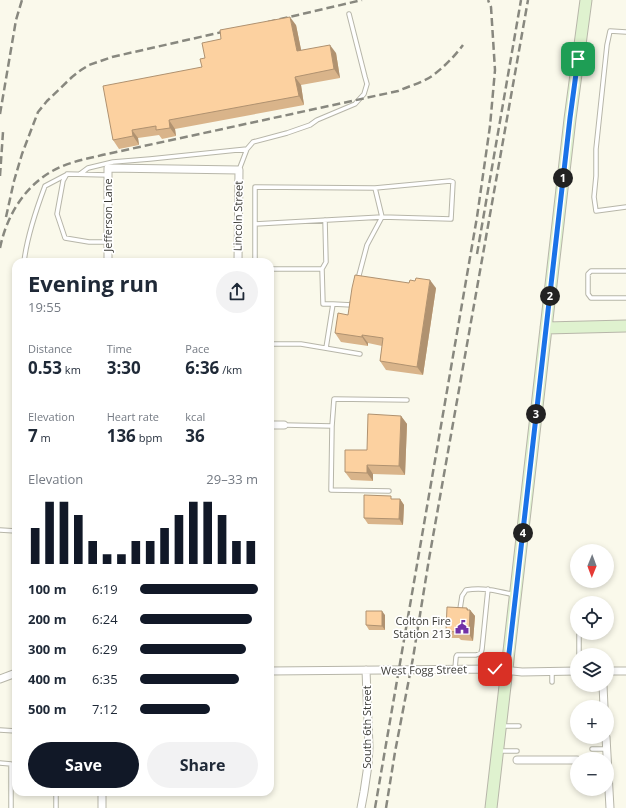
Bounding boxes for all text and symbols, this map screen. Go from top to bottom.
pin [561,42,595,76]
icon: arrive [567,48,589,70]
pin: 1 [553,168,573,188]
text: 1 [560,170,566,185]
street label: Jefferson Lane [100,178,115,253]
street label: Lincoln Street [229,181,246,251]
text: Evening run [28,268,159,298]
button: share [216,271,258,313]
pin: 2 [540,286,560,306]
text: 2 [547,288,553,303]
text: 19:55 [28,298,61,316]
text: Distance [28,341,72,356]
text: Time [107,341,132,356]
text: Pace [185,341,210,356]
text: 0.53 [28,356,62,379]
text: 3:30 [107,356,141,379]
text: 6:36 [185,356,219,379]
text: km [62,362,81,377]
text: /km [219,362,242,377]
pin: 3 [526,404,546,424]
text: 3 [533,406,539,421]
text: Elevation [28,409,75,424]
text: Heart rate [107,409,159,424]
text: kcal [185,409,205,424]
text: 7 [28,424,38,447]
text: 136 [107,424,136,447]
text: 36 [185,424,205,447]
text: m [38,430,51,445]
text: bpm [136,430,162,445]
text: Elevation [28,470,83,488]
text: 29–33 m [206,470,258,488]
pin: 4 [513,523,533,543]
text: 4 [520,525,526,540]
north arrow [570,544,614,588]
map controls [570,544,614,796]
text: 100 m [28,580,66,598]
text: 6:19 [92,580,118,598]
button: locate [570,596,614,640]
text: 200 m [28,610,66,628]
text: 6:24 [92,610,118,628]
place label: Colton Fire Station 213 [393,613,451,641]
public building icon: Colton Fire Station 213 [454,619,470,635]
text: 300 m [28,640,66,658]
text: 6:29 [92,640,118,658]
button: layers [570,648,614,692]
pin [478,652,512,686]
icon: check [484,658,506,680]
street label: West Fogg Street [381,661,467,678]
text: 400 m [28,670,66,688]
text: 6:35 [92,670,118,688]
street label: South 6th Street [359,685,374,769]
text: 500 m [28,700,66,718]
text: 7:12 [92,700,118,718]
button: + [570,700,614,744]
button: Save [28,742,139,788]
button: Share [147,742,258,788]
button: − [570,752,614,796]

